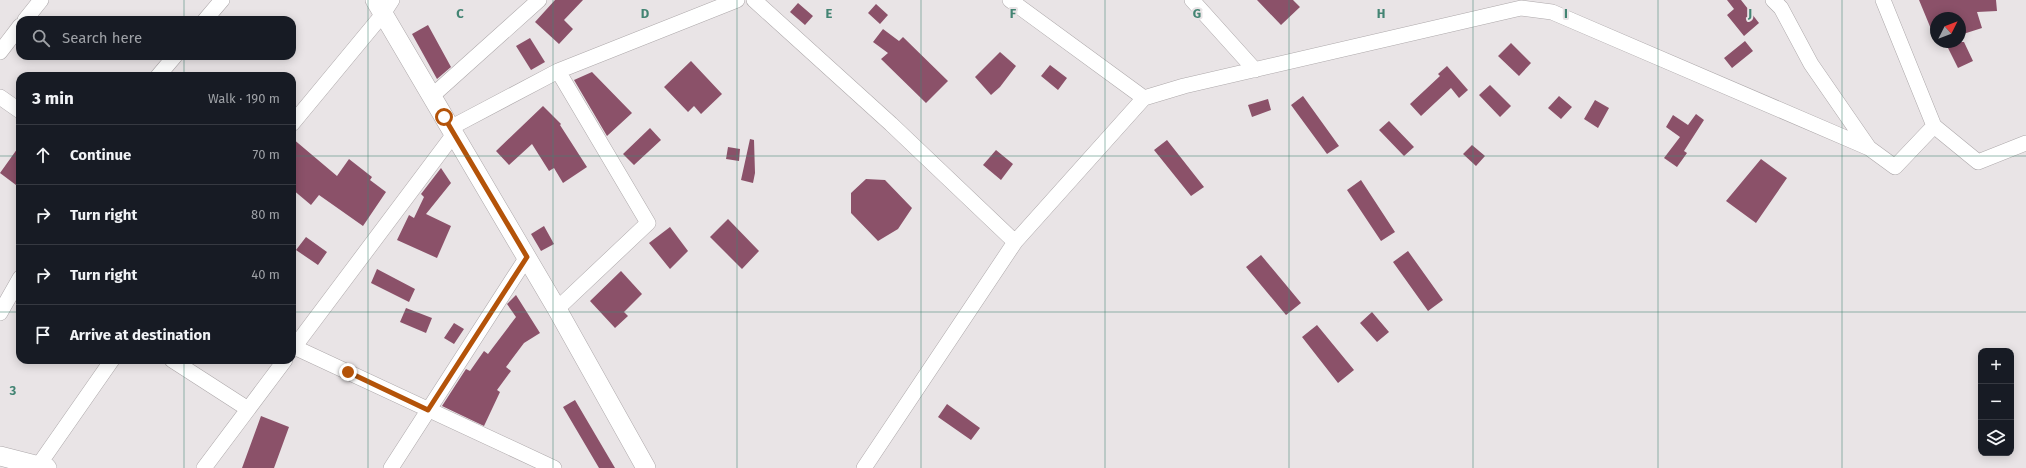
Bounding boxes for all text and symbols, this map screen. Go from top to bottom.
text: C [456,6,464,21]
text: D [641,6,650,21]
text: E [826,6,833,21]
text: F [1010,6,1017,21]
text: G [1193,6,1201,21]
text: H [1377,6,1385,21]
text: I [1564,6,1568,21]
text: J [1747,6,1752,21]
north arrow [1930,12,1966,48]
search box [16,16,296,60]
icon: search [30,27,52,49]
text: Search here [62,29,142,47]
text: 3 min [32,88,74,109]
text: Walk · 190 m [208,91,280,106]
route start [435,108,453,126]
icon: ahead [32,144,54,166]
text: Continue [70,146,131,164]
text: 70 m [253,147,280,162]
icon: right [32,204,54,226]
text: Turn right [70,206,137,224]
text: 80 m [251,207,280,222]
icon: right [32,264,54,286]
text: Turn right [70,266,137,284]
text: 40 m [251,267,280,282]
icon: arrive [32,324,54,346]
text: Arrive at destination [70,326,211,344]
map controls [1978,348,2014,456]
button: + [1978,348,2014,384]
route end [339,363,357,381]
text: 3 [9,383,17,398]
button: − [1978,384,2014,420]
button: layers [1978,420,2014,456]

